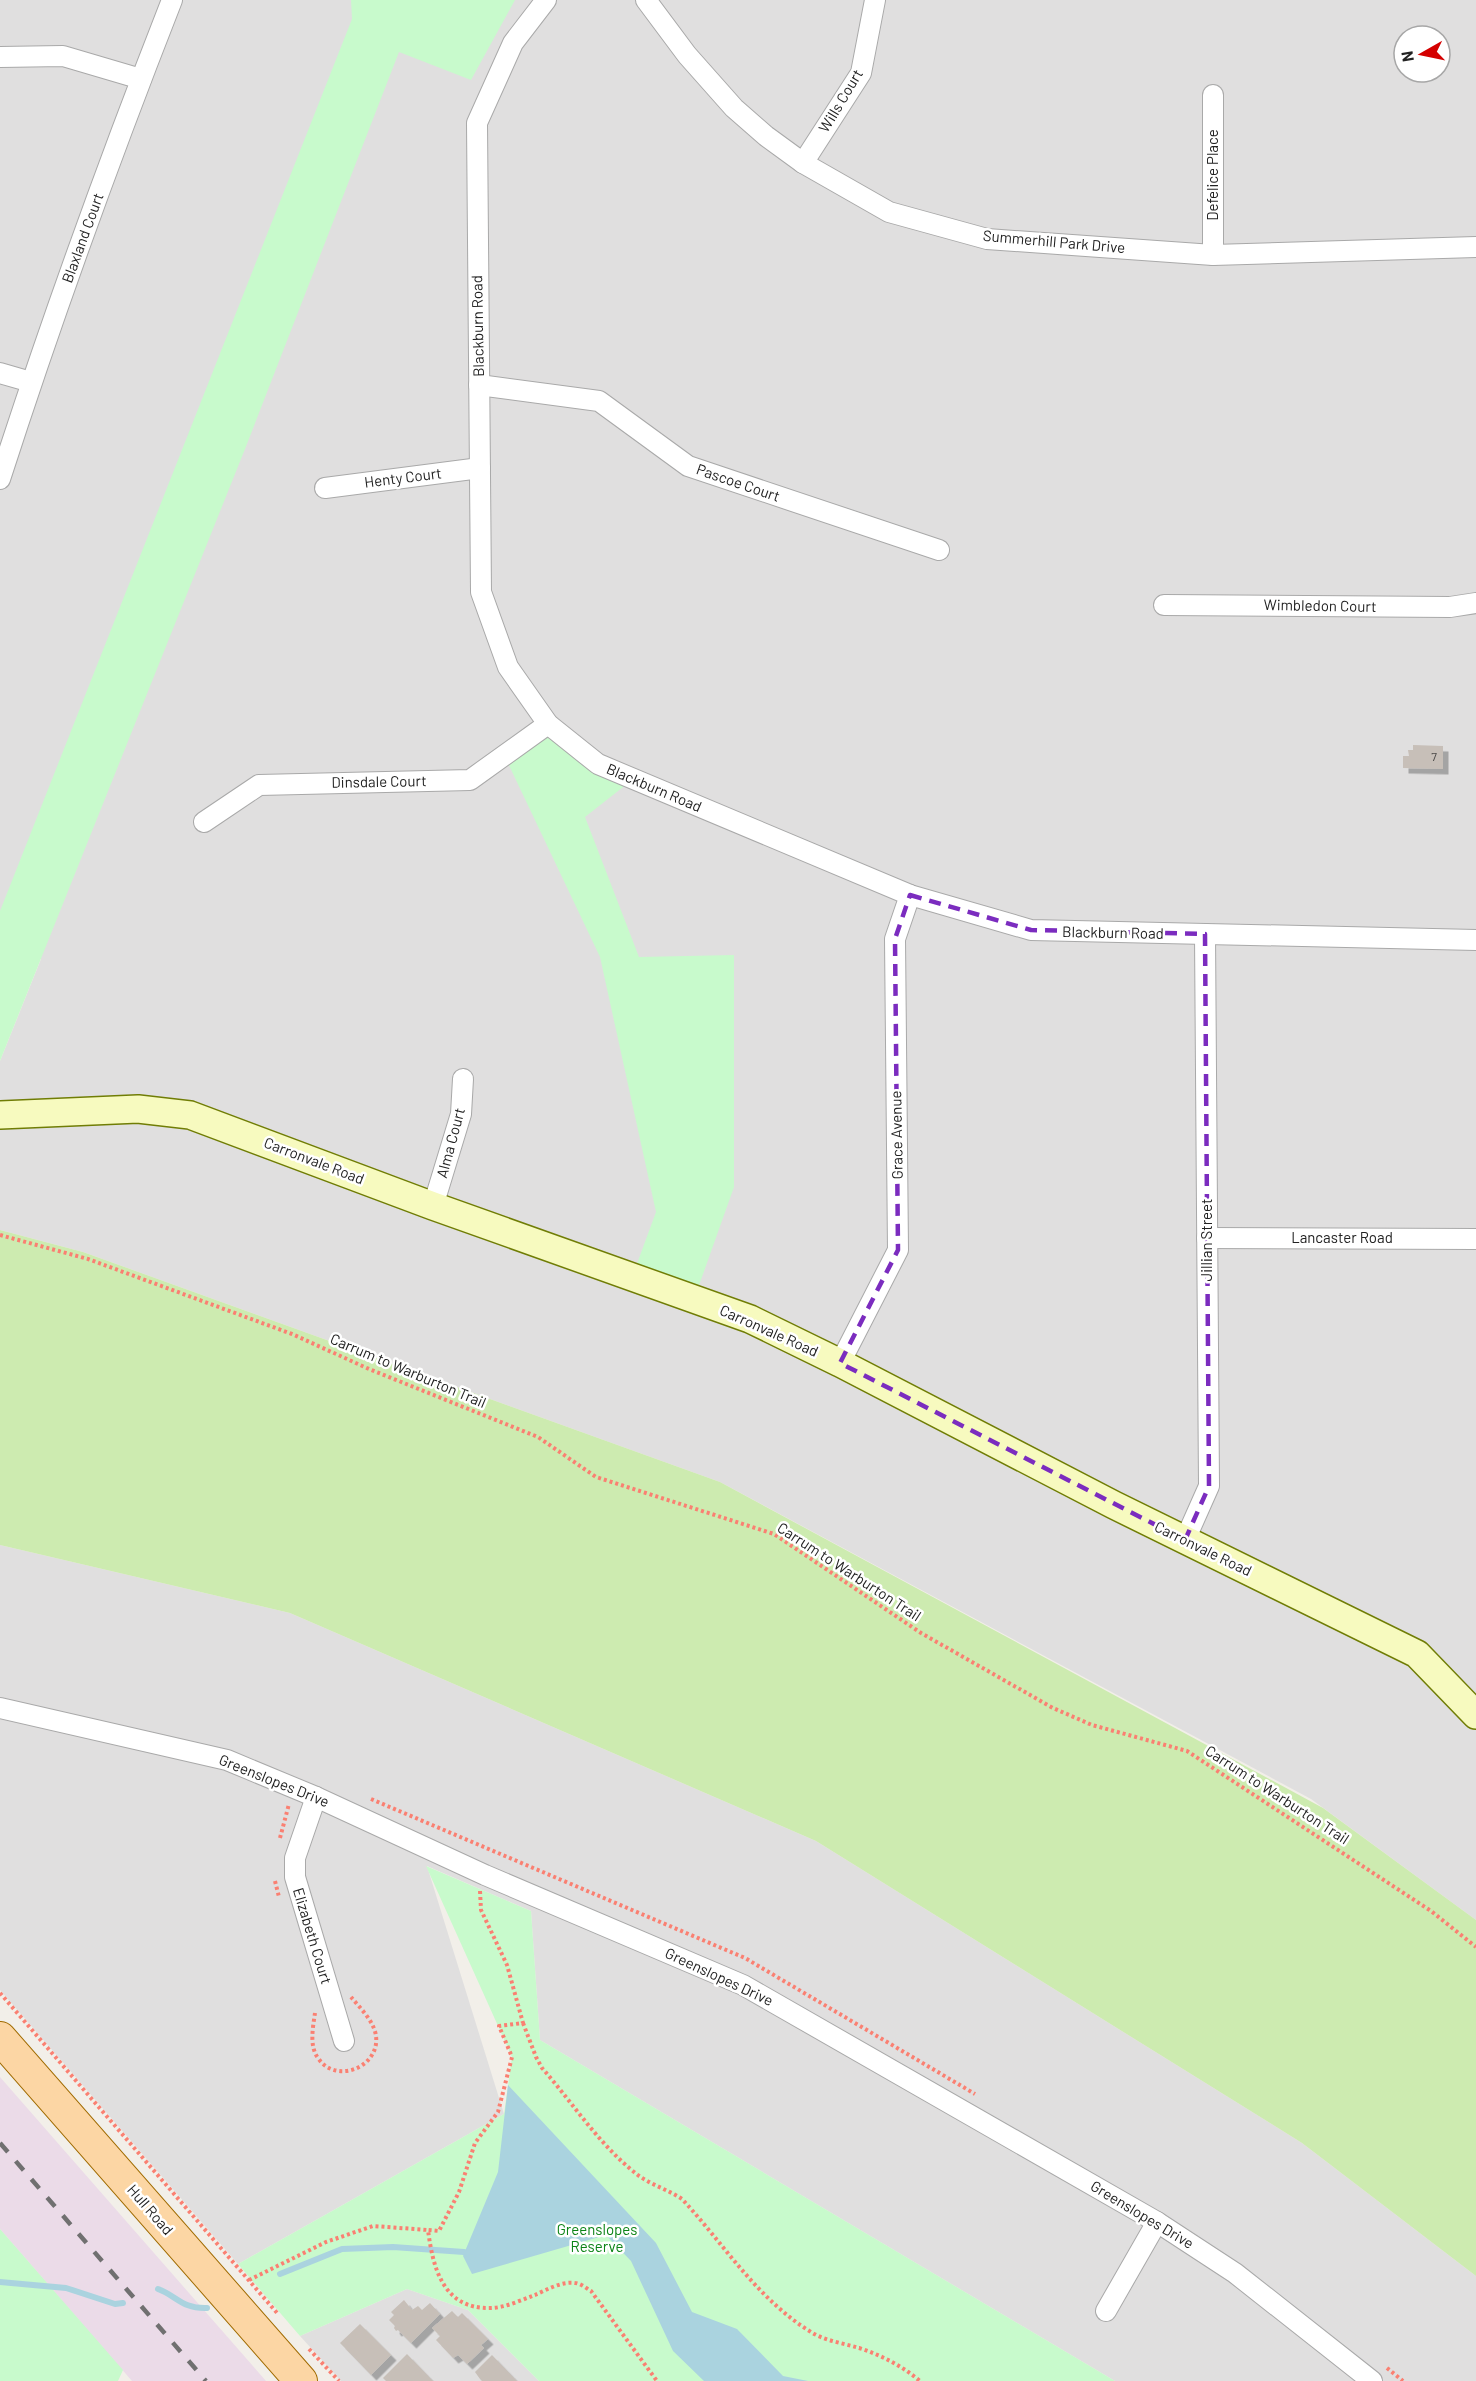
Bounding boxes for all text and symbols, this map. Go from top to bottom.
north arrow [1392,24,1452,84]
text: N [1396,50,1417,63]
street label: Wills Court [814,66,866,135]
street label: Defelice Place [1203,129,1221,221]
street label: Blaxland Court [57,190,107,285]
street label: Summerhill Park Drive [982,226,1126,256]
street label: Blackburn Road [467,275,487,377]
street label: Pascoe Court [694,459,782,505]
street label: Henty Court [363,463,443,491]
street label: Wimbledon Court [1263,595,1377,615]
house number: 7 [1431,749,1437,763]
street label: Blackburn Road [604,759,705,815]
street label: Dinsdale Court [331,771,427,791]
street label: Blackburn Road [1062,922,1164,942]
street label: Grace Avenue [886,1091,906,1180]
street label: Alma Court [432,1106,468,1180]
street label: Carronvale Road [262,1133,367,1187]
street label: Jillian Street [1197,1199,1215,1281]
street label: Lancaster Road [1291,1228,1393,1246]
street label: Carronvale Road [717,1300,821,1360]
street label: Carrum to Warburton Trail [328,1329,489,1411]
street label: Carronvale Road [1152,1517,1255,1579]
street label: Carrum to Warburton Trail [774,1518,925,1624]
street label: Carrum to Warburton Trail [1202,1741,1353,1847]
street label: Greenslopes Drive [217,1750,332,1810]
street label: Elizabeth Court [290,1885,336,1986]
street label: Greenslopes Drive [663,1943,776,2009]
street label: Greenslopes Drive [1088,2176,1197,2252]
street label: Hull Road [124,2180,178,2238]
park label: Greenslopes Reserve [557,2220,637,2255]

